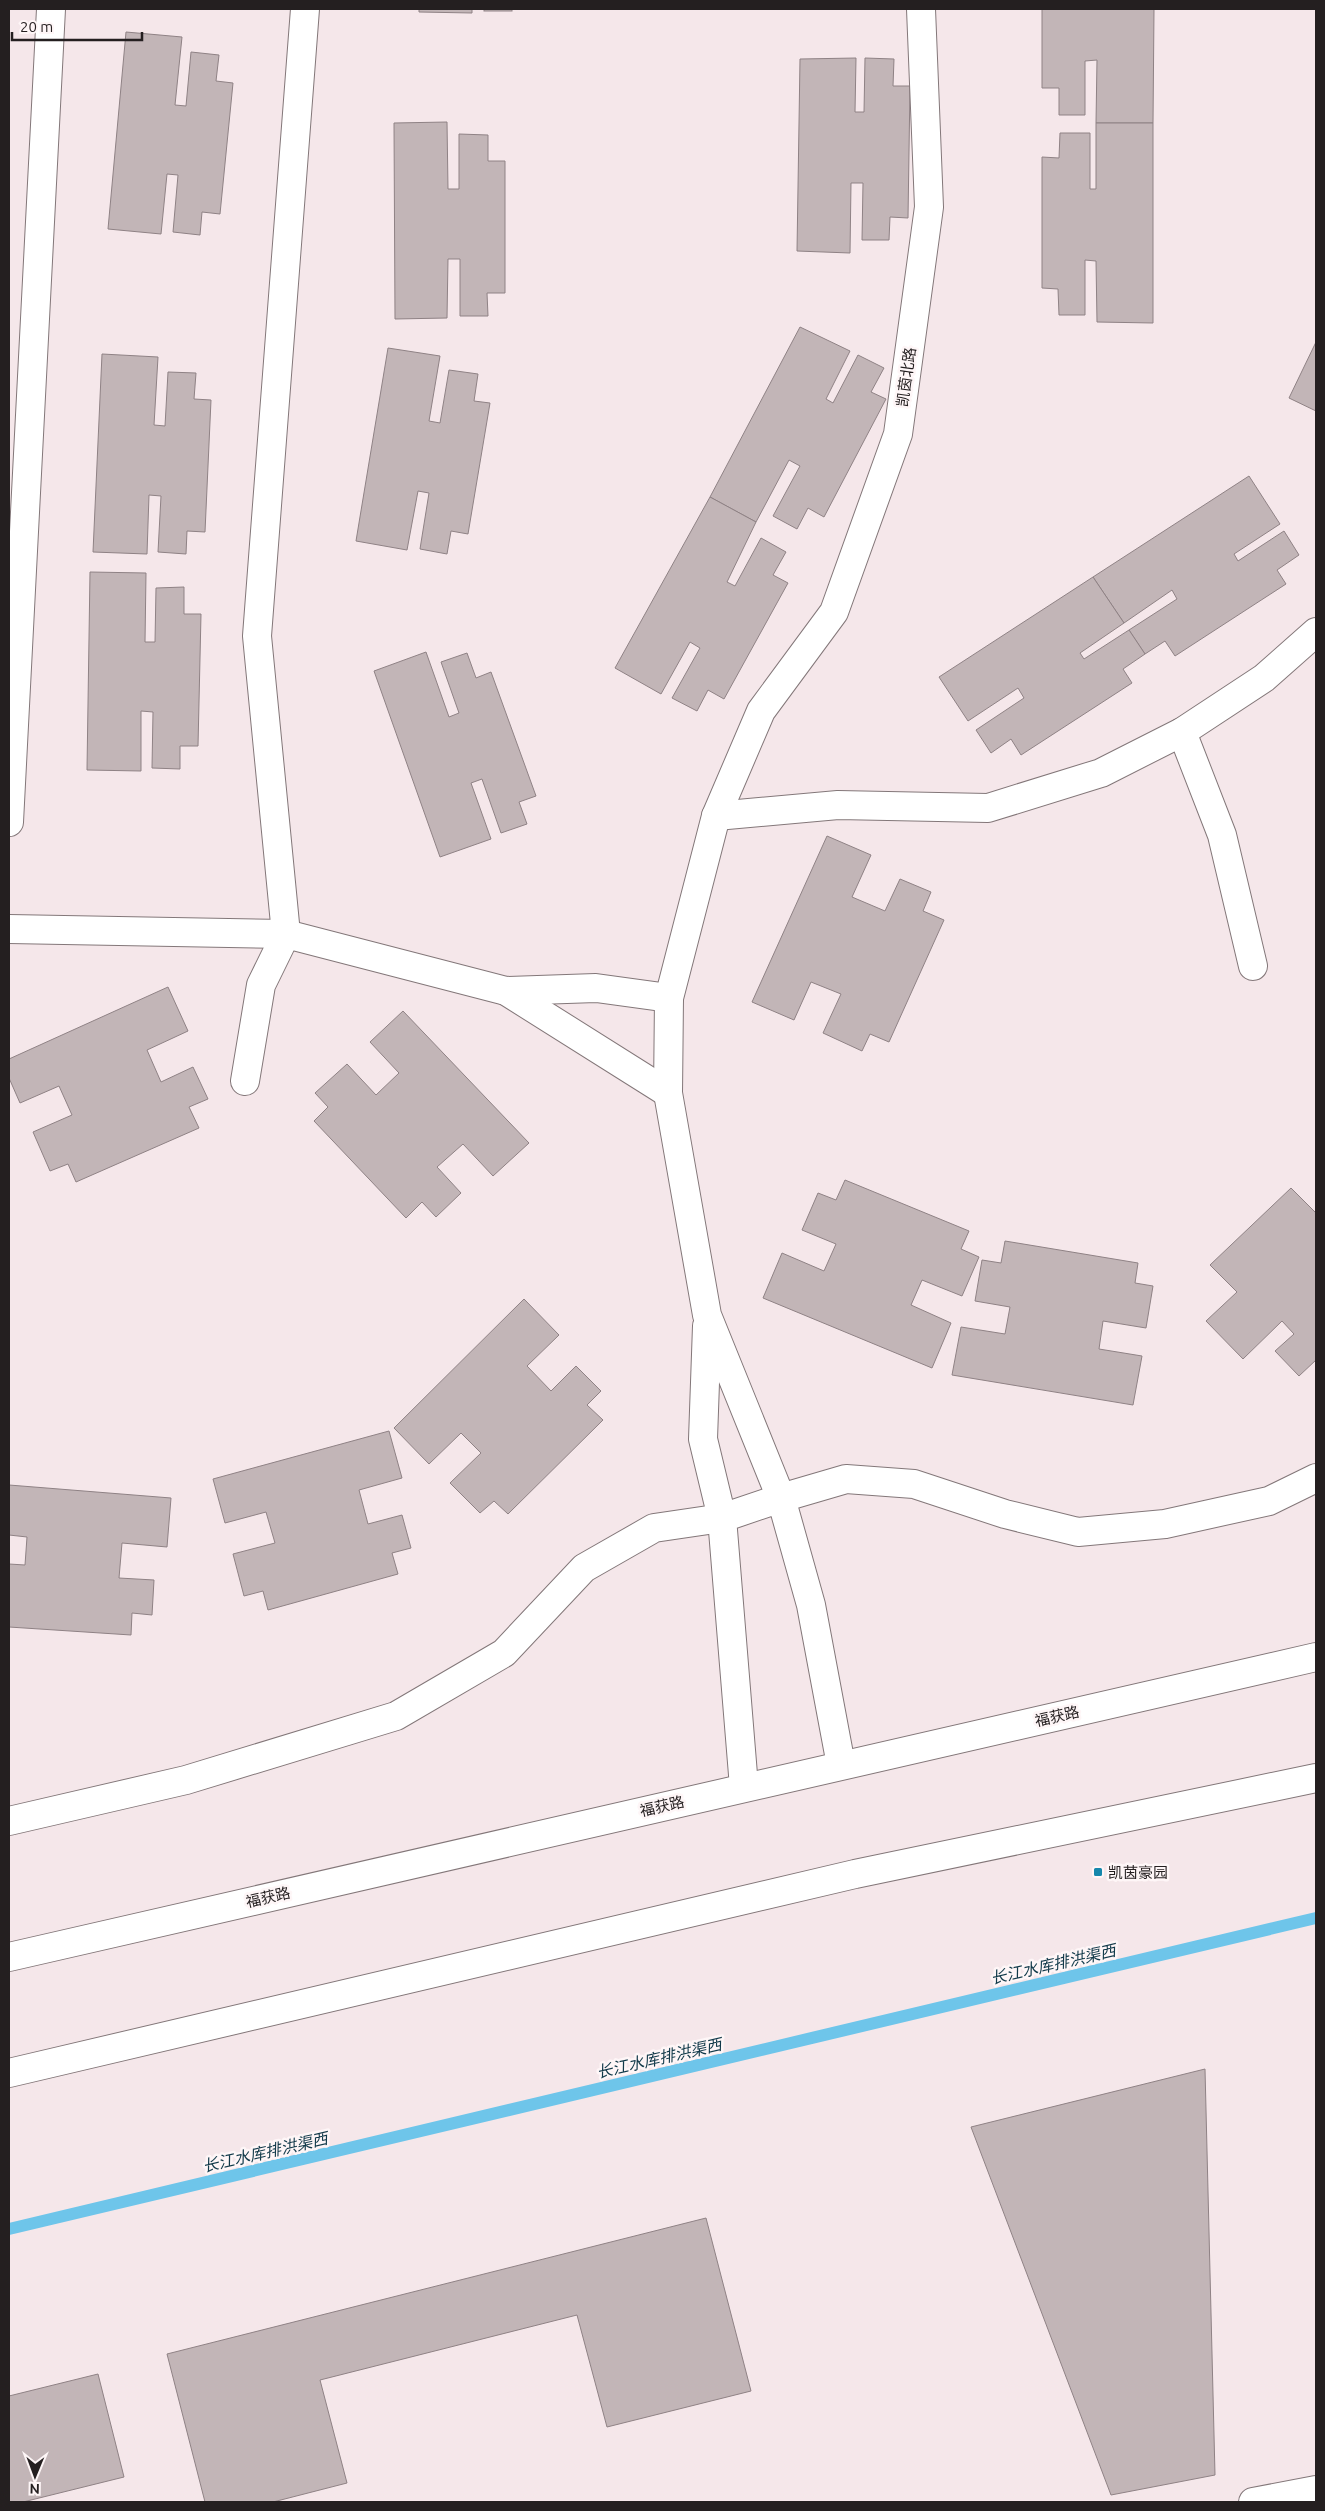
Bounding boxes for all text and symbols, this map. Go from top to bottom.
scale bar [12,10,142,42]
text: 20 m [20,18,53,35]
street label: 凯茵北路 [893,346,919,408]
street label: 福获路 [1033,1703,1081,1729]
street label: 福获路 [638,1793,686,1819]
place label: 凯茵豪园 [1108,1864,1168,1881]
marker: 凯茵豪园 [1092,1866,1104,1878]
street label: 福获路 [244,1884,292,1910]
water label: 长江水库排洪渠西 [989,1940,1120,1987]
water label: 长江水库排洪渠西 [595,2034,726,2081]
water label: 长江水库排洪渠西 [201,2128,332,2175]
north arrow [10,2451,60,2501]
text: N [29,2481,40,2497]

